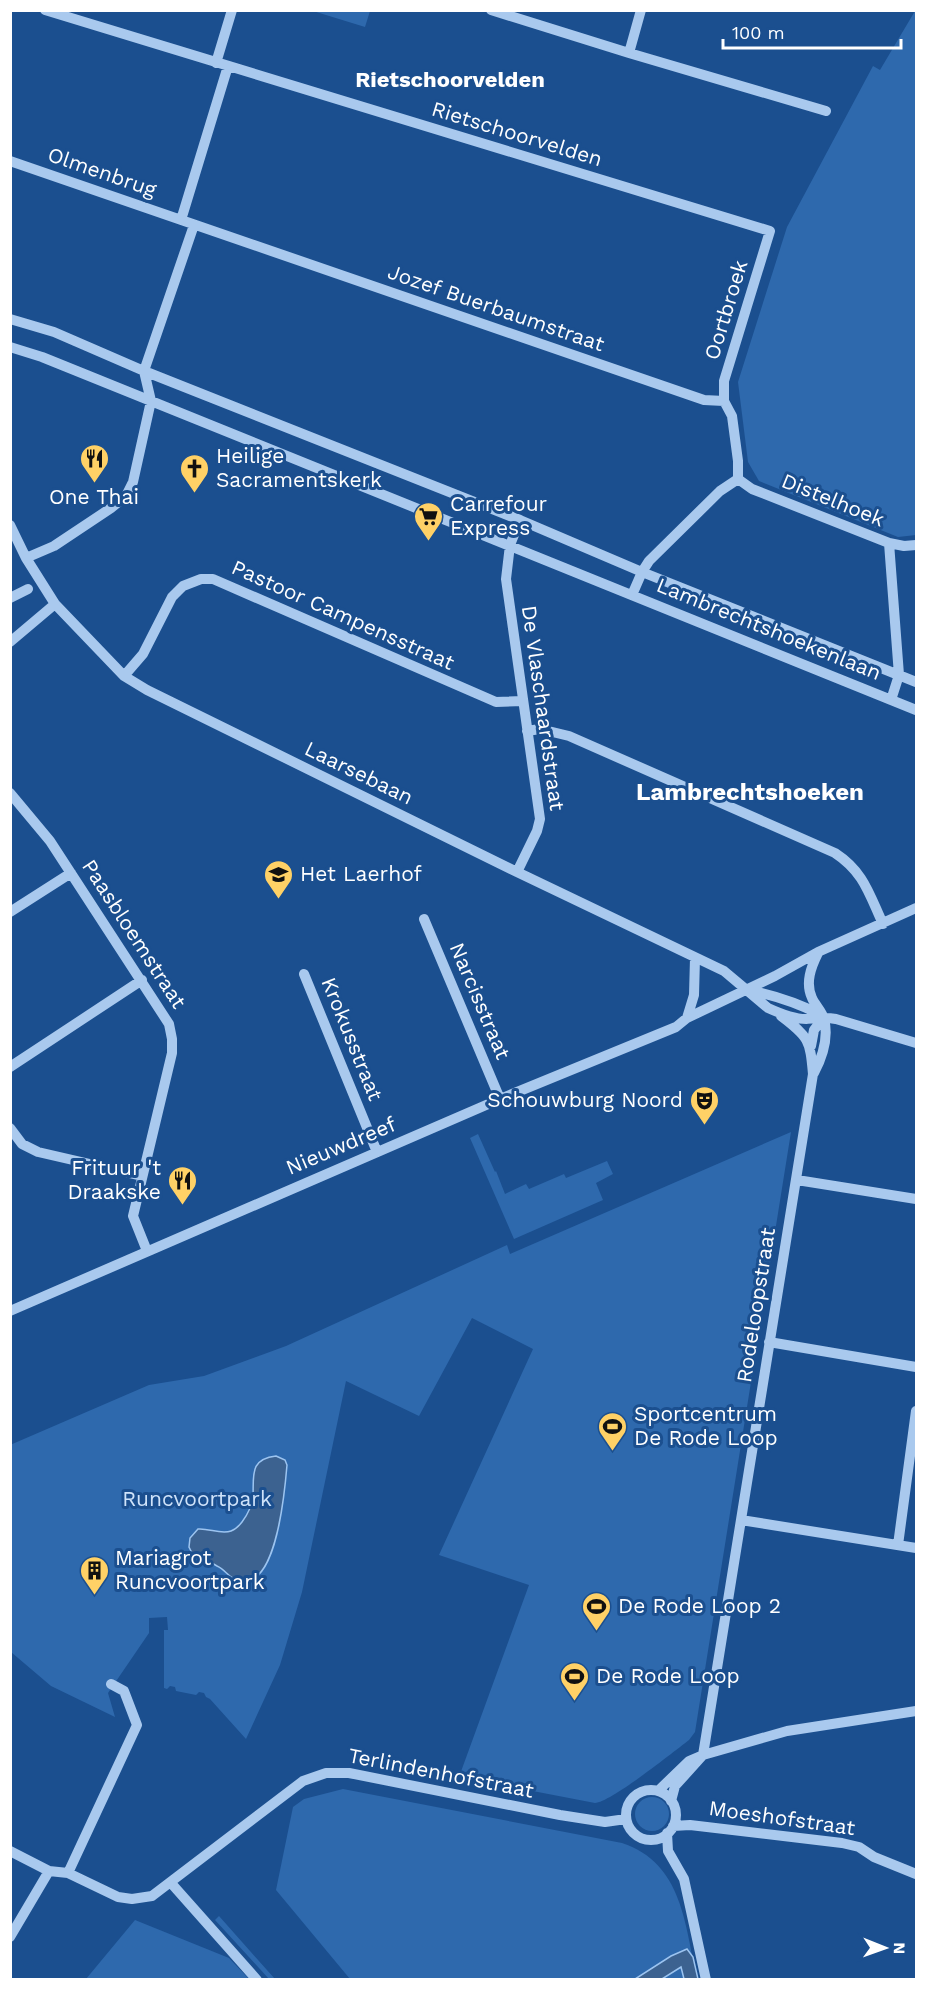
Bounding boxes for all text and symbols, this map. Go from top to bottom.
scale bar [723,12,902,50]
text: 100 m [732,22,785,43]
district label: Rietschoorvelden [355,67,545,92]
street label: Rietschoorvelden [429,96,606,171]
street label: Olmenbrug [45,141,160,202]
street label: Oortbroek [698,257,753,363]
street label: Jozef Buerbaumstraat [385,259,608,356]
restaurant icon: One Thai [78,442,110,484]
place label: Heilige Sacramentskerk [216,443,382,492]
church icon: Heilige Sacramentskerk [179,452,211,494]
street label: Distelhoek [778,468,888,532]
place label: One Thai [49,484,139,509]
place label: Carrefour Express [450,491,548,540]
supermarket icon: Carrefour Express [413,500,445,542]
street label: Pastoor Campensstraat [228,554,459,675]
street label: Lambrechtshoekenlaan [653,572,885,685]
street label: De Vlaschaardstraat [517,604,570,812]
street label: Laarsebaan [301,736,418,810]
district label: Lambrechtshoeken [636,778,864,806]
street label: Paasbloemstraat [77,855,192,1013]
school or university icon: Het Laerhof [263,858,295,900]
place label: Het Laerhof [300,861,422,886]
street label: Narcisstraat [445,939,516,1063]
street label: Krokusstraat [316,973,389,1104]
theatre icon: Schouwburg Noord [688,1084,720,1126]
place label: Schouwburg Noord [487,1087,683,1112]
street label: Nieuwdreef [282,1111,400,1180]
place label: Frituur 't Draakske [68,1155,161,1204]
restaurant icon: Frituur 't Draakske [166,1164,198,1206]
street label: Rodeloopstraat [731,1225,780,1384]
place label: Sportcentrum De Rode Loop [634,1401,778,1450]
sports icon: Sportcentrum De Rode Loop [597,1410,629,1452]
park label: Runcvoortpark [122,1486,272,1511]
place label: Mariagrot Runcvoortpark [115,1545,265,1594]
building icon: Mariagrot Runcvoortpark [78,1554,110,1596]
sports icon: De Rode Loop 2 [581,1590,613,1632]
place label: De Rode Loop 2 [618,1593,781,1618]
sports icon: De Rode Loop [559,1660,591,1702]
place label: De Rode Loop [596,1663,740,1688]
street label: Terlindenhofstraat [346,1742,536,1803]
street label: Moeshofstraat [707,1795,857,1840]
north arrow [855,1918,915,1978]
text: N [890,1942,909,1954]

